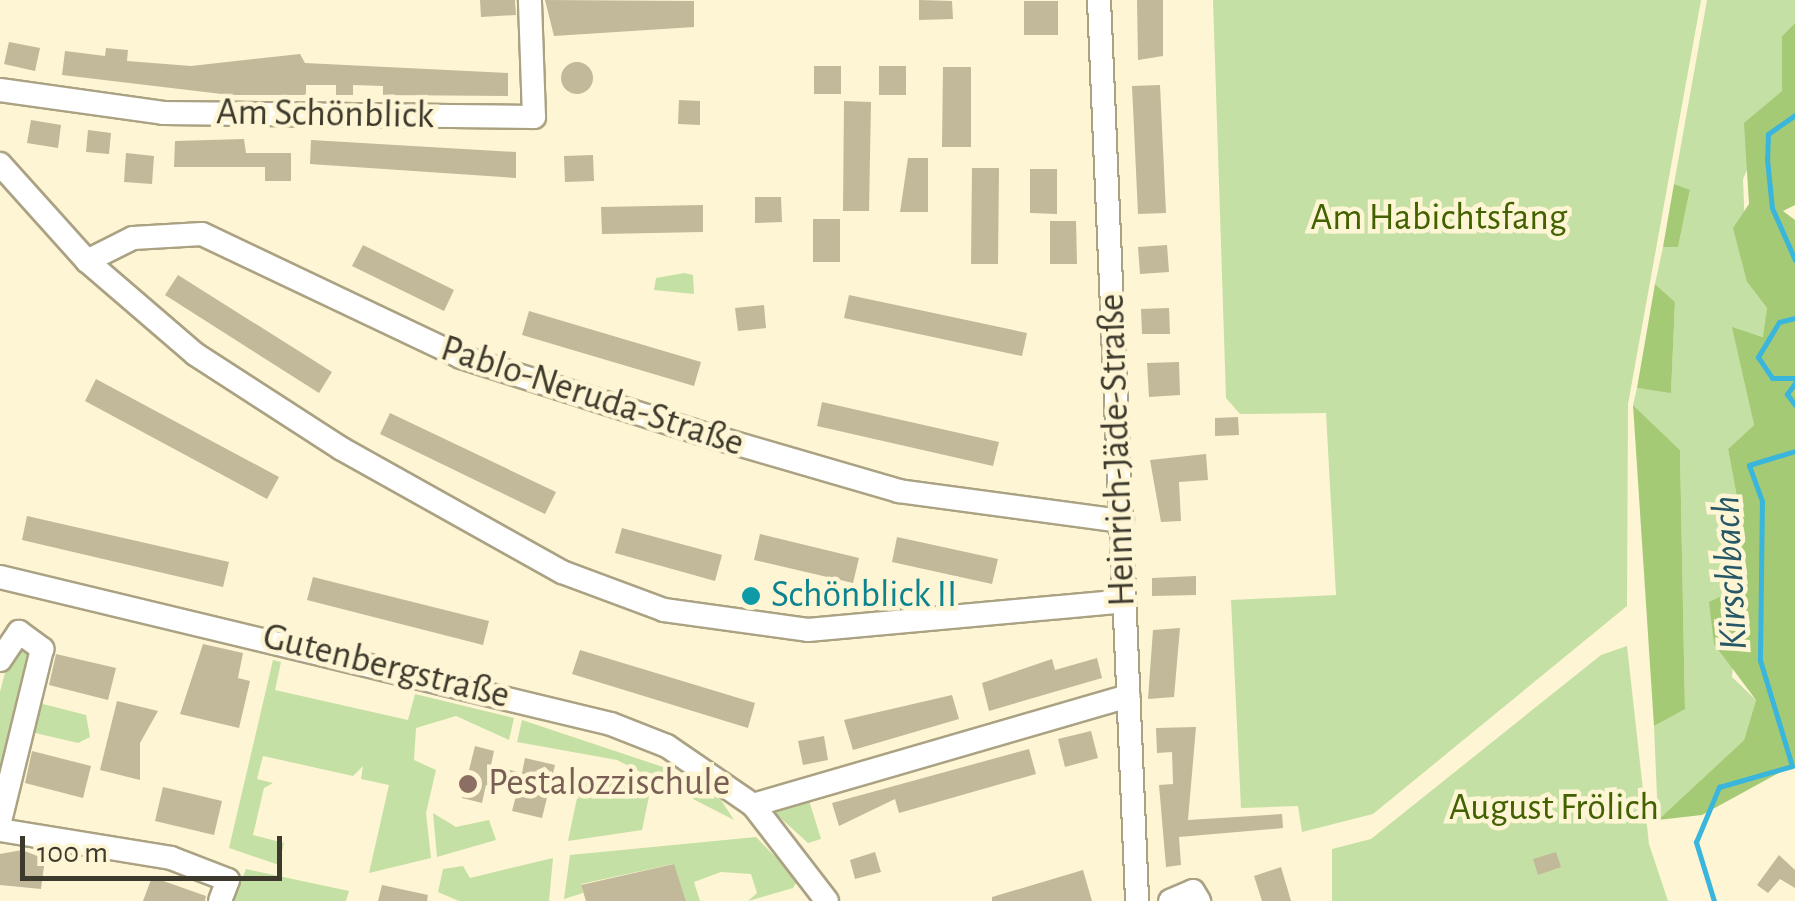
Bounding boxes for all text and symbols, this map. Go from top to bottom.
street label: Am Schönblick [216,90,434,140]
park label: Am Habichtsfang [1311,196,1567,242]
street label: Heinrich-Jäde-Straße [1090,293,1146,607]
street label: Pablo-Neruda-Straße [435,327,749,467]
water label: Kirschbach [1702,494,1758,652]
place label: Schönblick II [771,573,957,619]
marker: Schönblick II [740,585,762,607]
street label: Gutenbergstraße [258,614,514,720]
place label: Pestalozzischule [488,761,730,807]
marker: Pestalozzischule [457,773,479,795]
park label: August Frölich [1449,786,1659,832]
scale bar [25,816,288,878]
text: 100 m [37,838,108,868]

